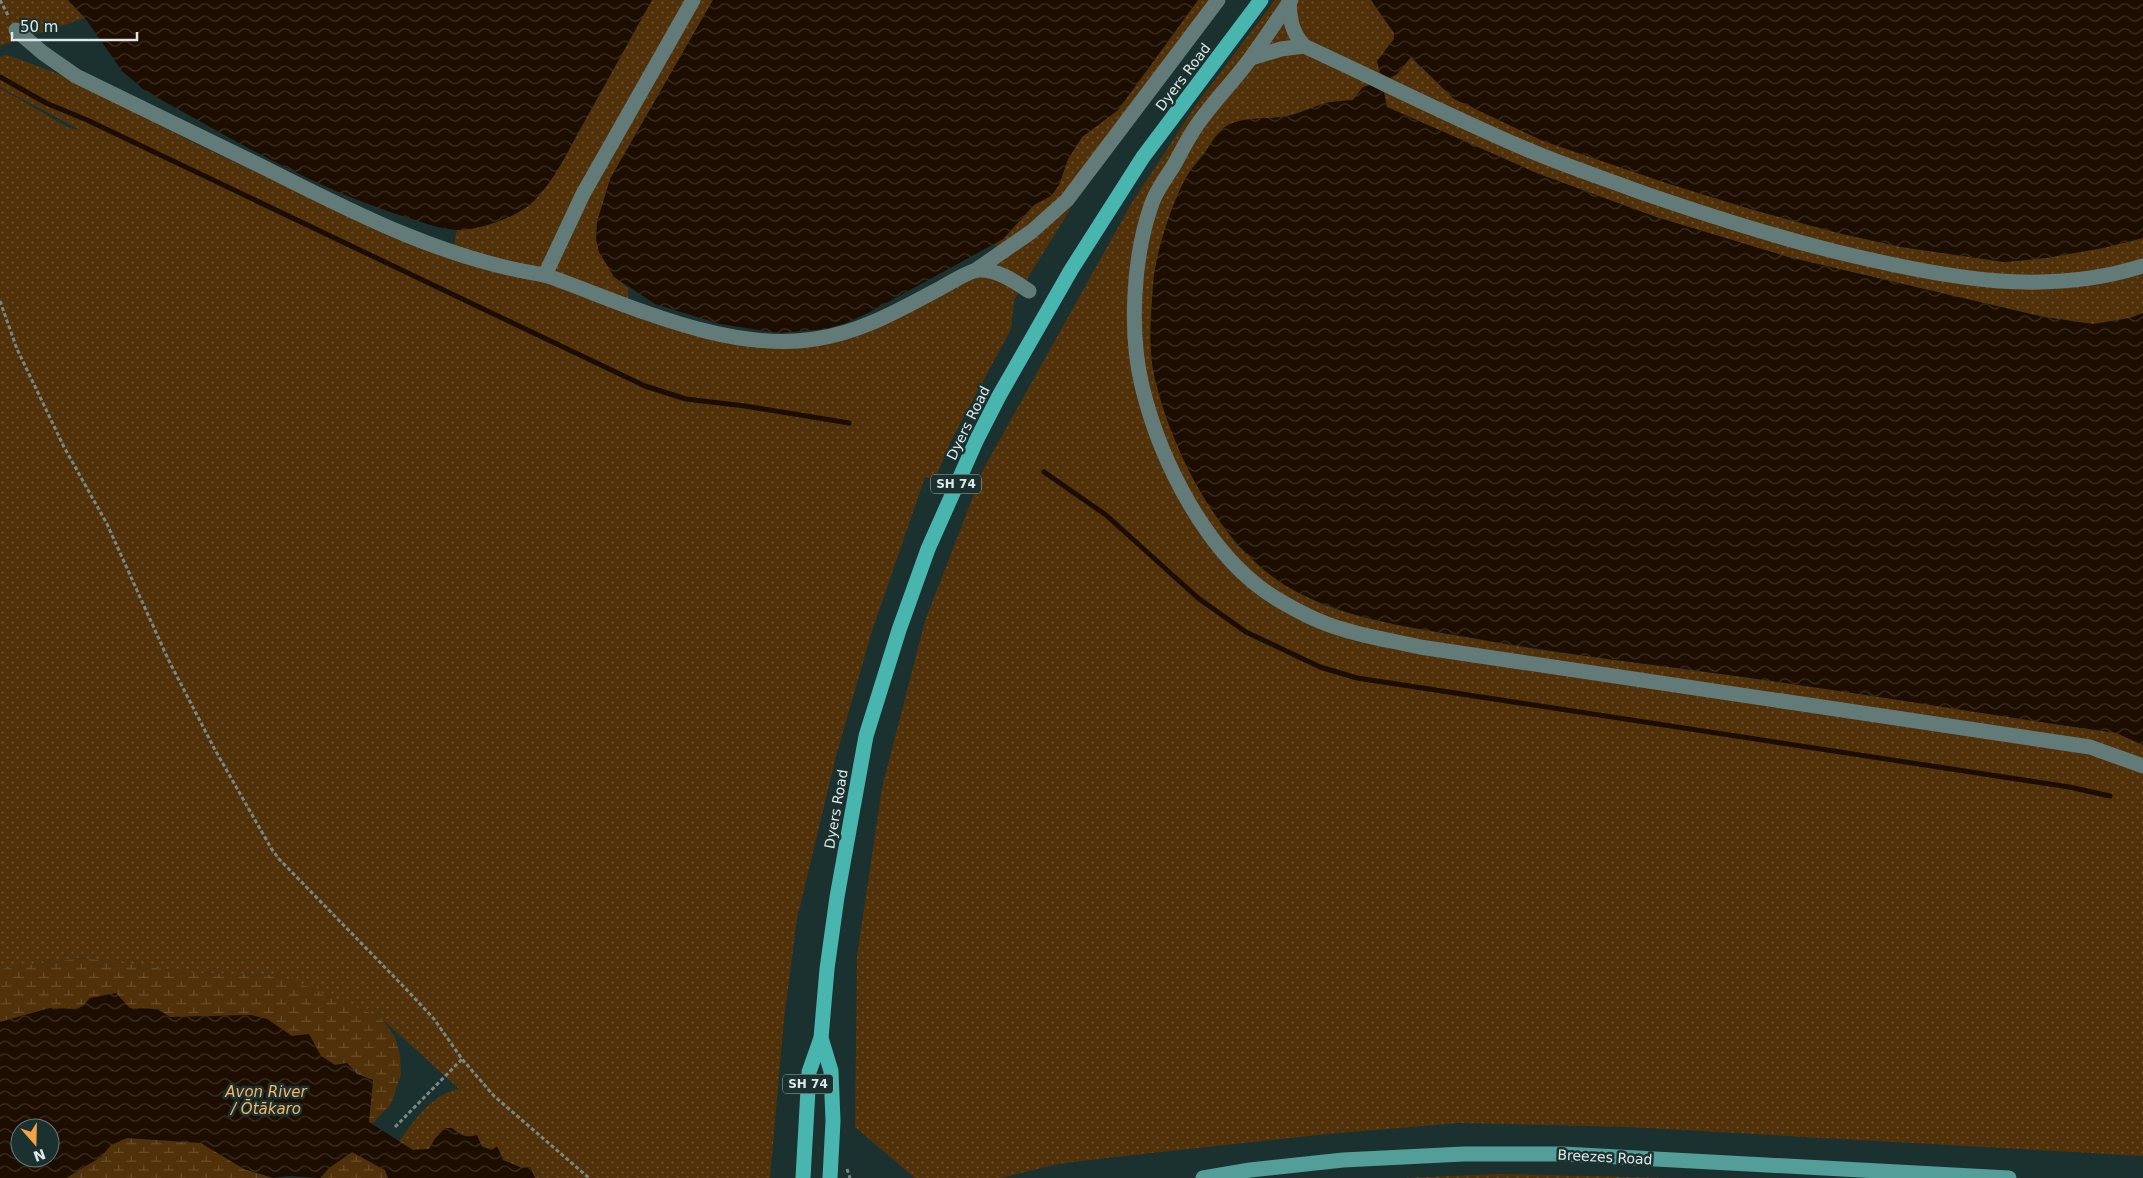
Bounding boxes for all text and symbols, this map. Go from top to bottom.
scale bar [12,10,138,42]
text: 50 m [20,18,58,36]
street label: Dyers Road [1152,40,1214,114]
street label: Dyers Road [943,383,993,463]
road number: SH 74 [931,474,981,494]
street label: Dyers Road [821,768,851,850]
road number: SH 74 [783,1074,833,1094]
water label: Avon River / Ōtākaro [224,1083,308,1118]
north arrow [10,1118,60,1168]
text: N [31,1146,48,1165]
street label: Breezes Road [1557,1147,1653,1167]

